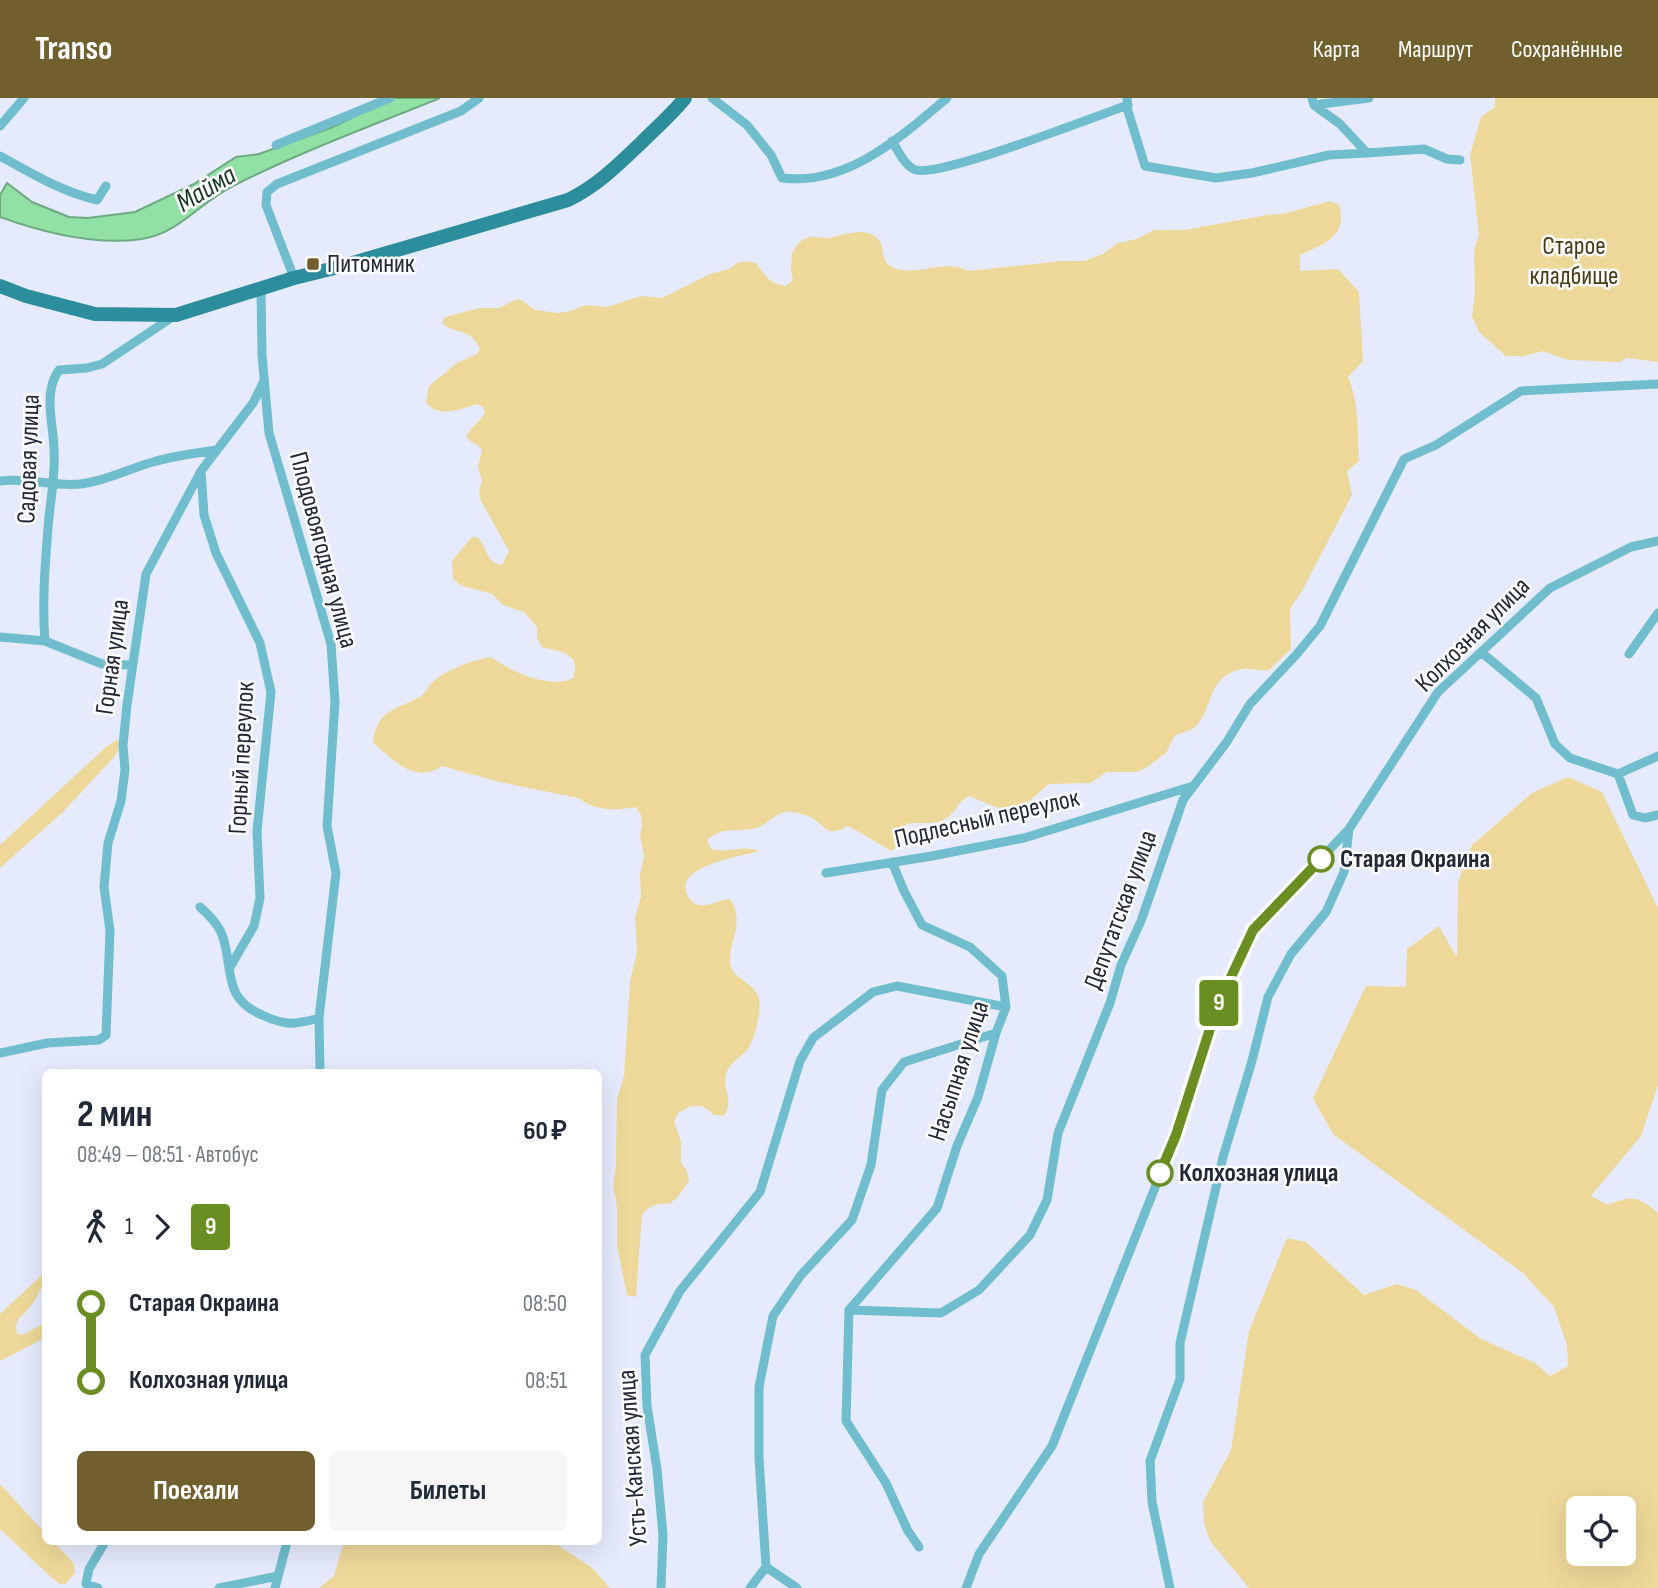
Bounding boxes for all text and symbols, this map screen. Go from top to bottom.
text: Transo [35,29,113,69]
text: Карта [1313,35,1360,64]
text: Маршрут [1398,35,1473,64]
text: Сохранённые [1511,35,1623,64]
water label: Майма [170,158,242,220]
park label: Старое кладбище [1529,231,1619,292]
place label: Питомник [327,249,415,280]
marker: Питомник [305,256,321,272]
street label: Садовая улица [11,394,47,524]
street label: Плодовоягодная улица [282,449,364,651]
street label: Колхозная улица [1409,571,1537,699]
street label: Горная улица [90,597,136,717]
street label: Горный переулок [223,681,261,835]
street label: Подлесный переулок [891,783,1083,855]
street label: Депутатская улица [1078,826,1164,994]
place label: Старая Окраина [1340,844,1490,875]
marker: Старая Окраина [1308,846,1334,872]
line badge: 9 [1196,980,1242,1026]
text: 9 [1213,988,1225,1017]
street label: Насыпная улица [922,997,996,1145]
text: 2 мин [77,1092,152,1137]
text: 60 ₽ [523,1116,567,1147]
text: 08:49 – 08:51 · Автобус [77,1141,259,1169]
place label: Колхозная улица [1179,1158,1338,1189]
marker: Колхозная улица [1147,1160,1173,1186]
icon: walk [77,1208,115,1246]
icon: forward [143,1208,181,1246]
text: 9 [205,1212,216,1241]
text: 1 [125,1213,133,1241]
text: Старая Окраина [129,1288,279,1319]
text: 08:50 [523,1290,567,1318]
text: Колхозная улица [129,1365,288,1396]
text: 08:51 [525,1367,567,1395]
street label: Усть-Канская улица [611,1369,655,1547]
button: Поехали [77,1451,315,1531]
button: Билеты [329,1451,567,1531]
map controls [1566,1496,1636,1566]
button: locate [1566,1496,1636,1566]

